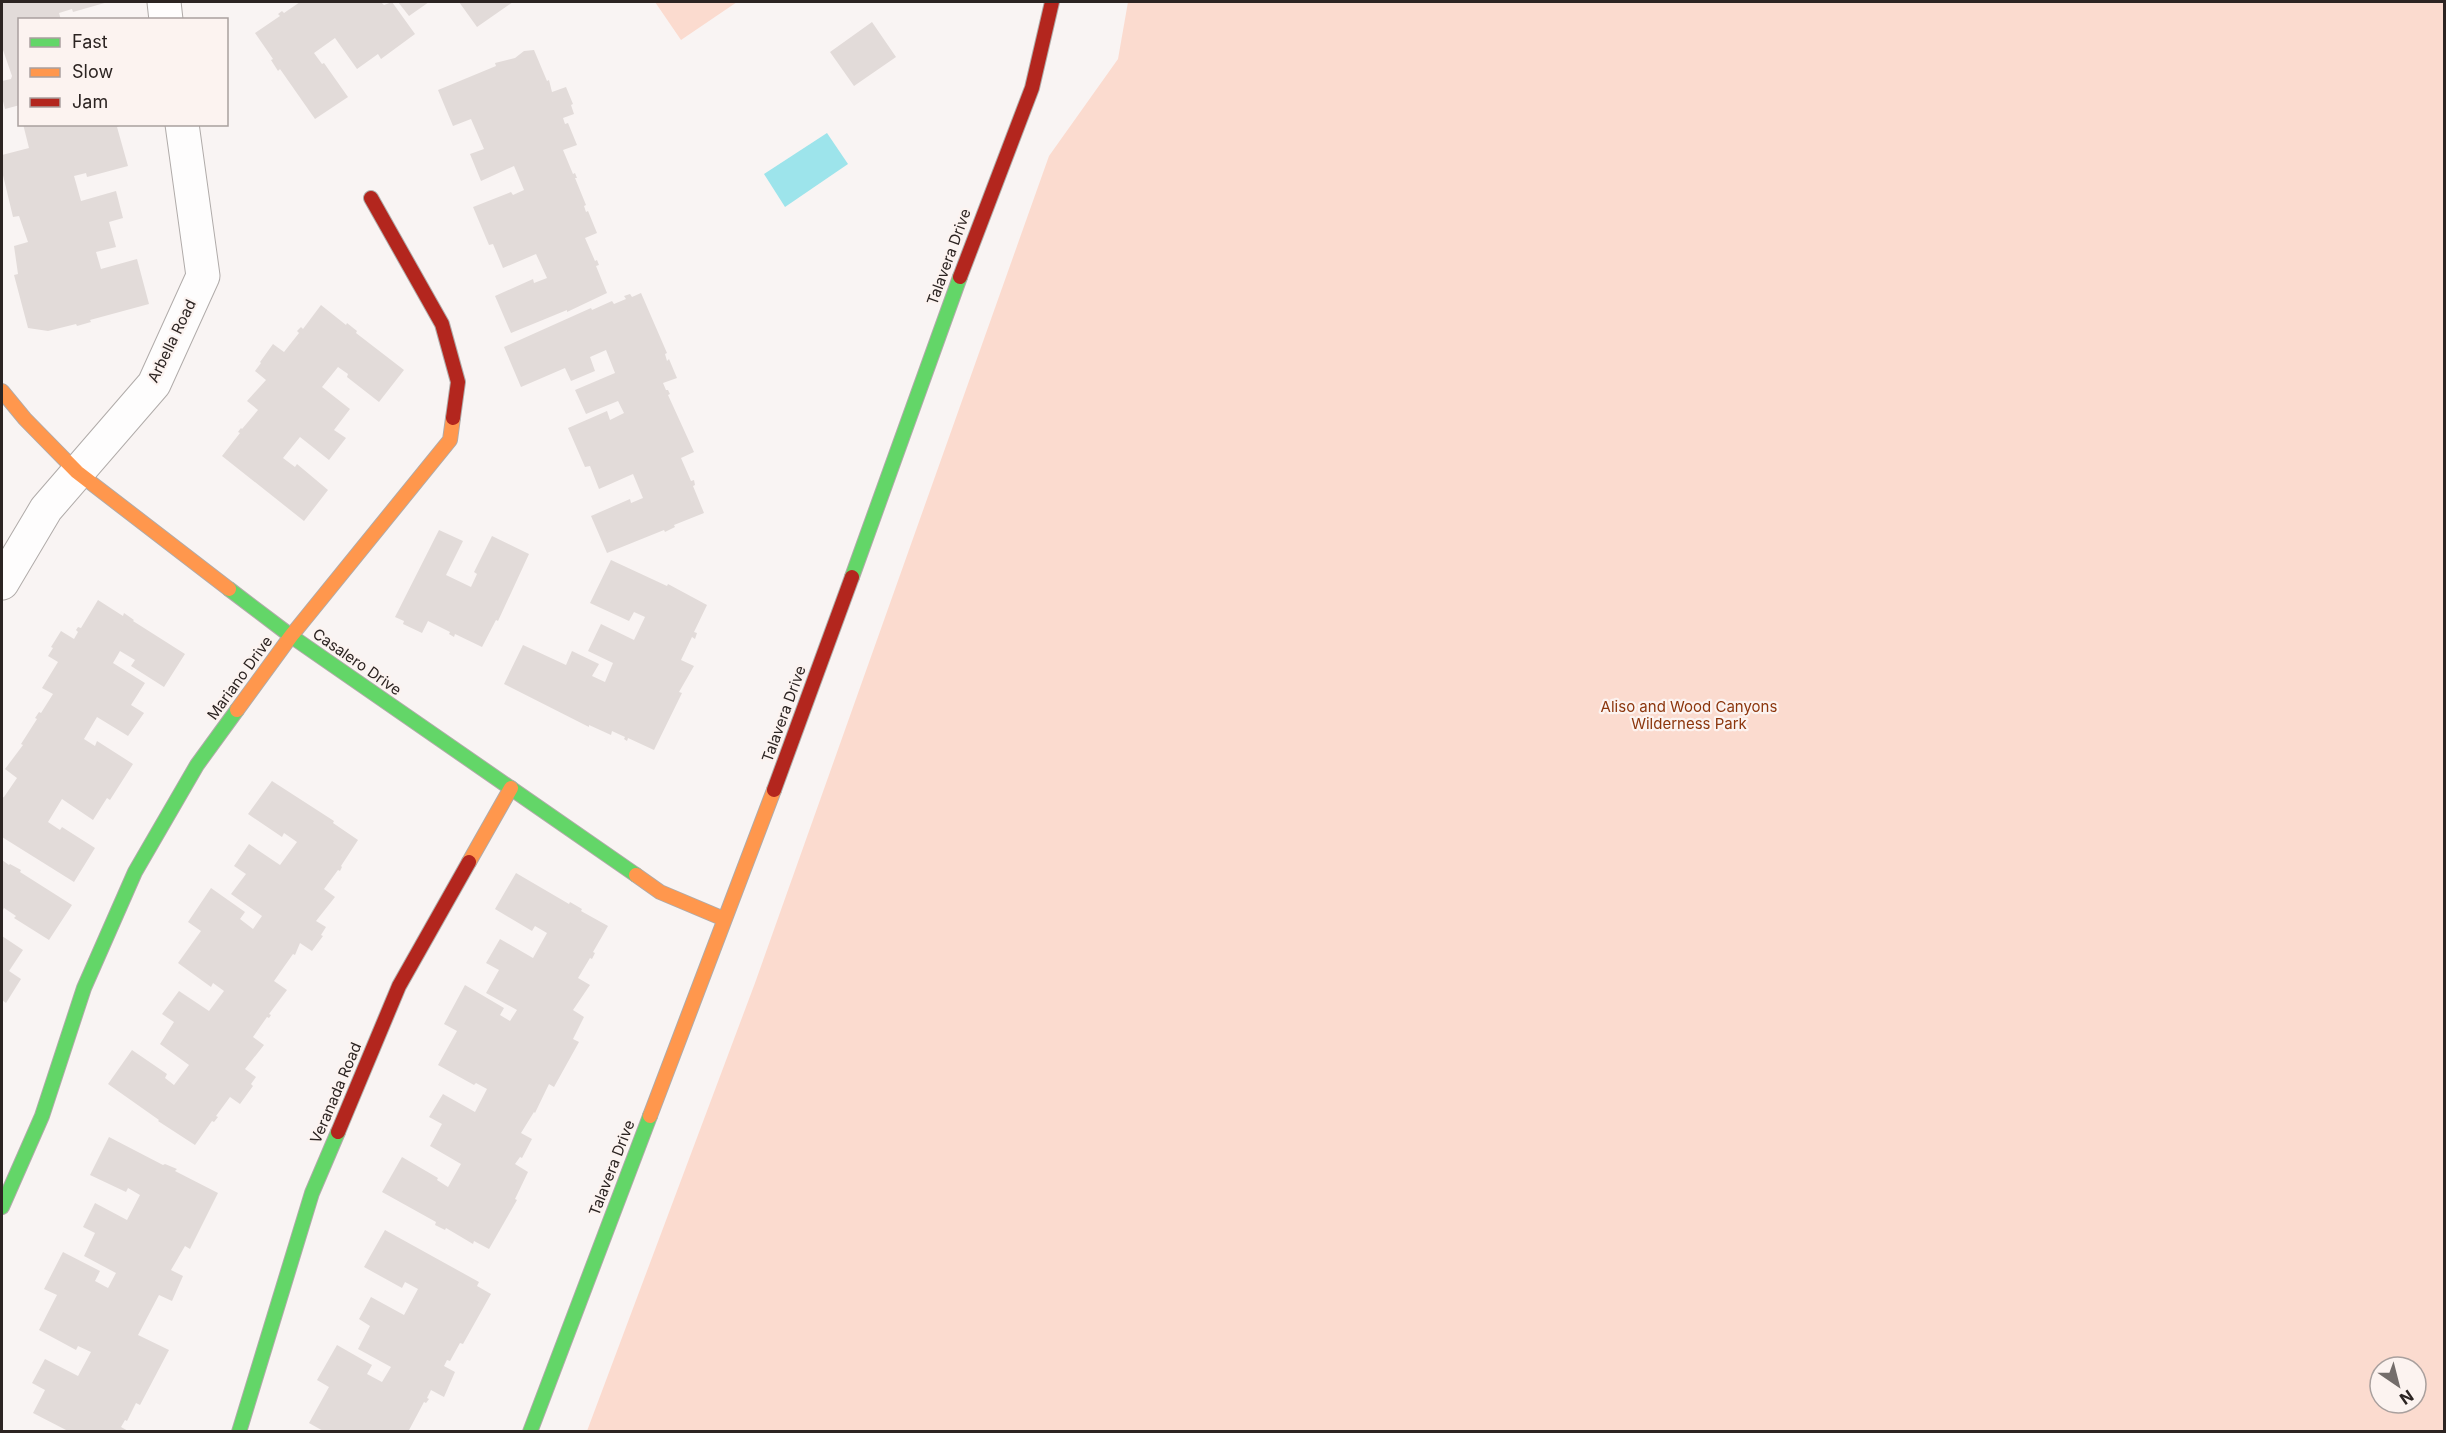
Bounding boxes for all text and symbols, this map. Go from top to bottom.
legend [18,18,228,126]
text: Fast [72,31,108,52]
text: Slow [72,61,113,82]
text: Jam [72,91,108,112]
street label: Talavera Drive [922,206,975,308]
street label: Arbella Road [143,296,200,386]
street label: Casalero Drive [309,624,405,699]
street label: Mariano Drive [203,632,276,723]
street label: Talavera Drive [757,663,810,765]
park label: Aliso and Wood Canyons Wilderness Park [1601,697,1777,733]
street label: Veranada Road [306,1040,365,1146]
street label: Talavera Drive [585,1117,639,1218]
north arrow [2368,1355,2428,1415]
text: N [2396,1386,2417,1409]

